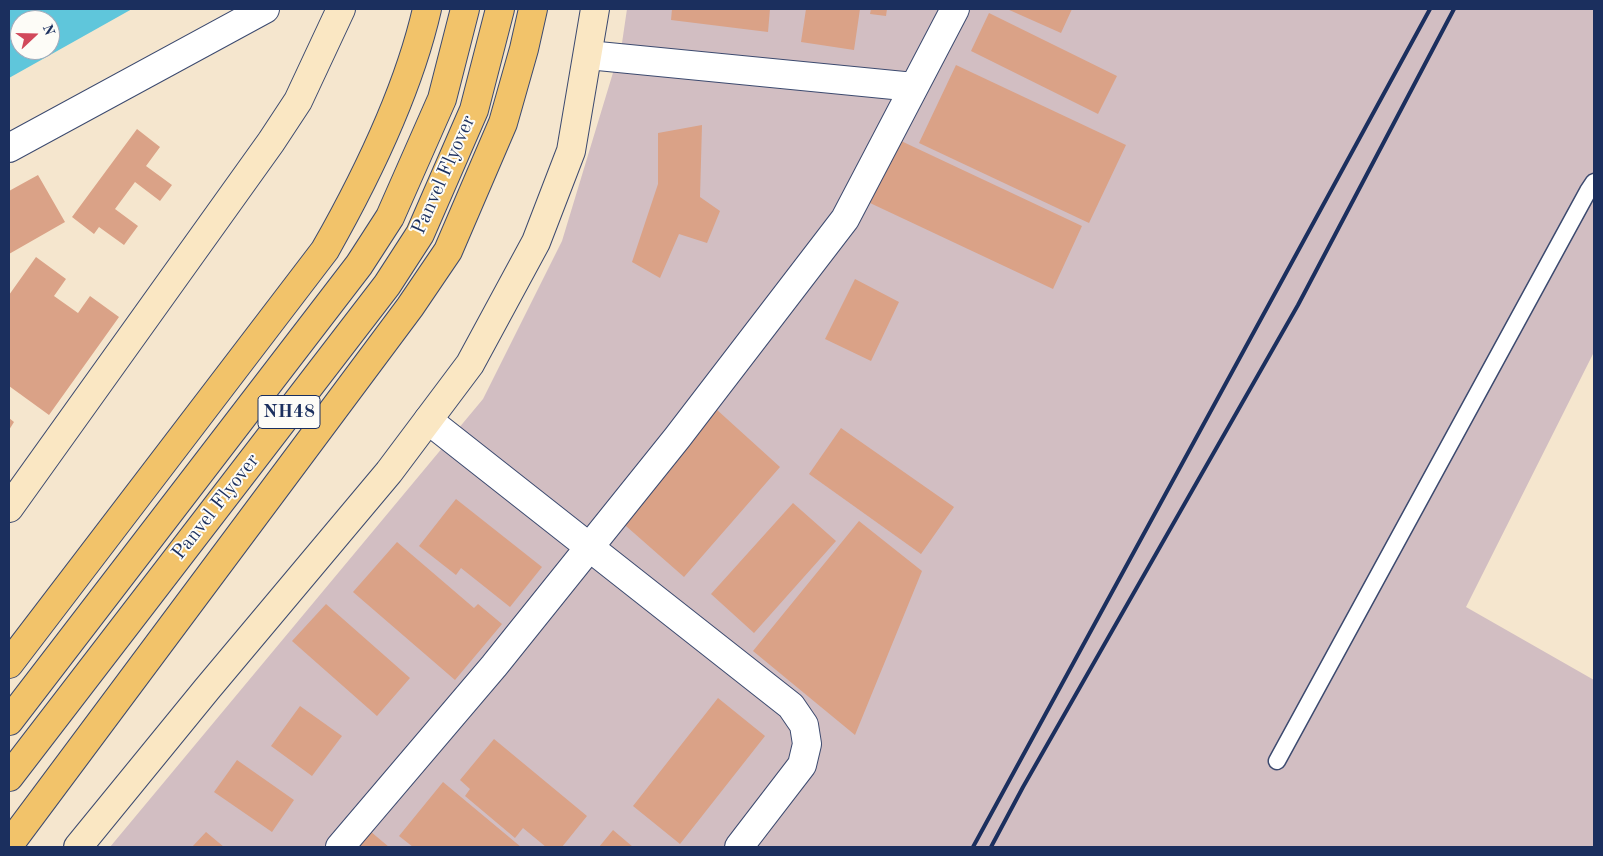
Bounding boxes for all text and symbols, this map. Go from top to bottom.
north arrow [10,10,60,60]
text: N [40,22,57,37]
street label: Panvel Flyover [407,112,481,238]
road number: NH48 [258,396,320,428]
street label: Panvel Flyover [167,449,265,565]

